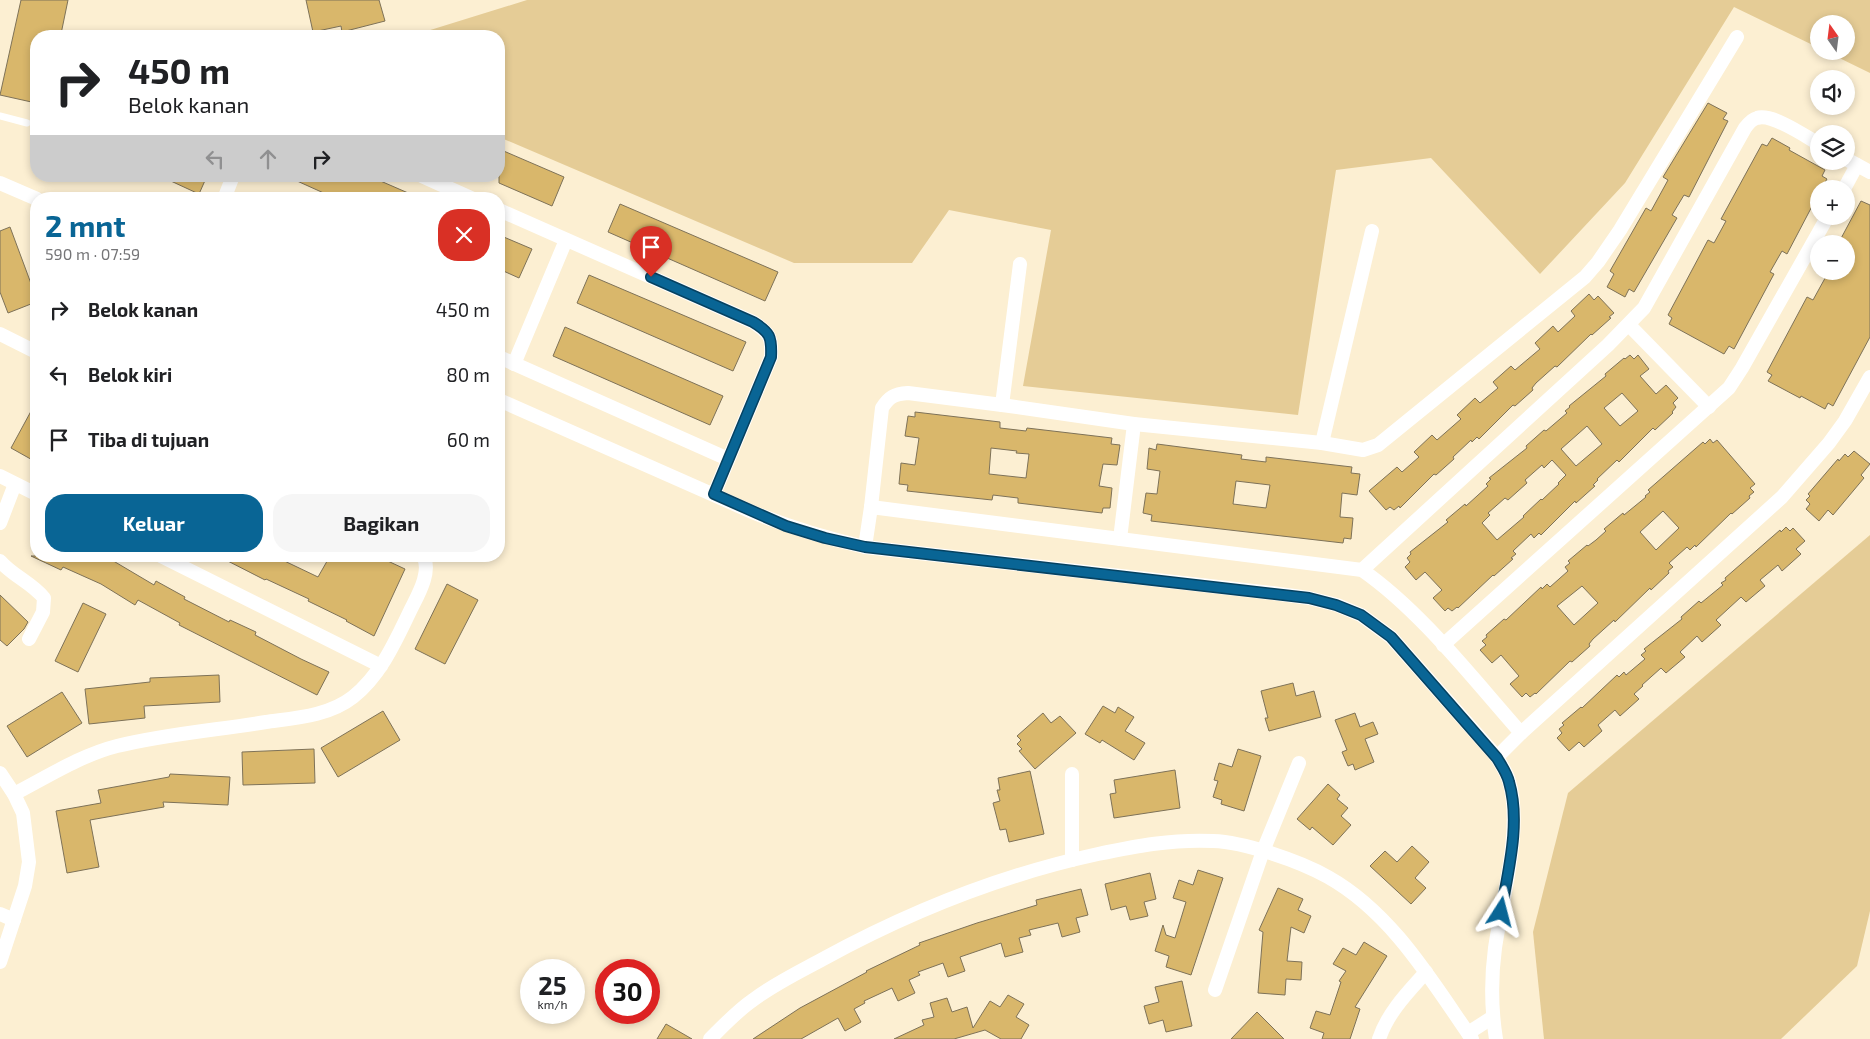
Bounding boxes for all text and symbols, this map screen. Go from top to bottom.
north arrow [1810,15,1855,60]
map controls [1810,15,1855,280]
text: 450 m [128,49,230,91]
icon: right [45,50,110,115]
button: sound [1810,70,1855,115]
text: Belok kanan [128,91,249,117]
button: layers [1810,125,1855,170]
icon: left [201,145,229,173]
icon: ahead [254,145,282,173]
icon: right [307,145,335,173]
button: + [1810,180,1855,225]
text: 2 mnt [45,207,126,243]
button: close [438,209,490,261]
pin [630,226,672,277]
icon: arrive [637,233,665,261]
button: − [1810,235,1855,280]
text: 590 m · 07:59 [45,244,140,263]
icon: right [45,296,73,324]
text: Belok kanan [88,298,198,321]
text: 450 m [436,298,490,321]
icon: left [45,361,73,389]
text: Belok kiri [88,363,172,386]
text: 80 m [446,363,490,386]
icon: arrive [45,426,73,454]
text: Tiba di tujuan [88,428,209,451]
text: 60 m [447,428,490,451]
button: Keluar [45,494,263,552]
button: Bagikan [273,494,490,552]
position arrow [1474,885,1526,937]
speed limit sign: 30 [595,959,660,1024]
text: 25 [538,970,567,1000]
text: km/h [538,997,567,1011]

